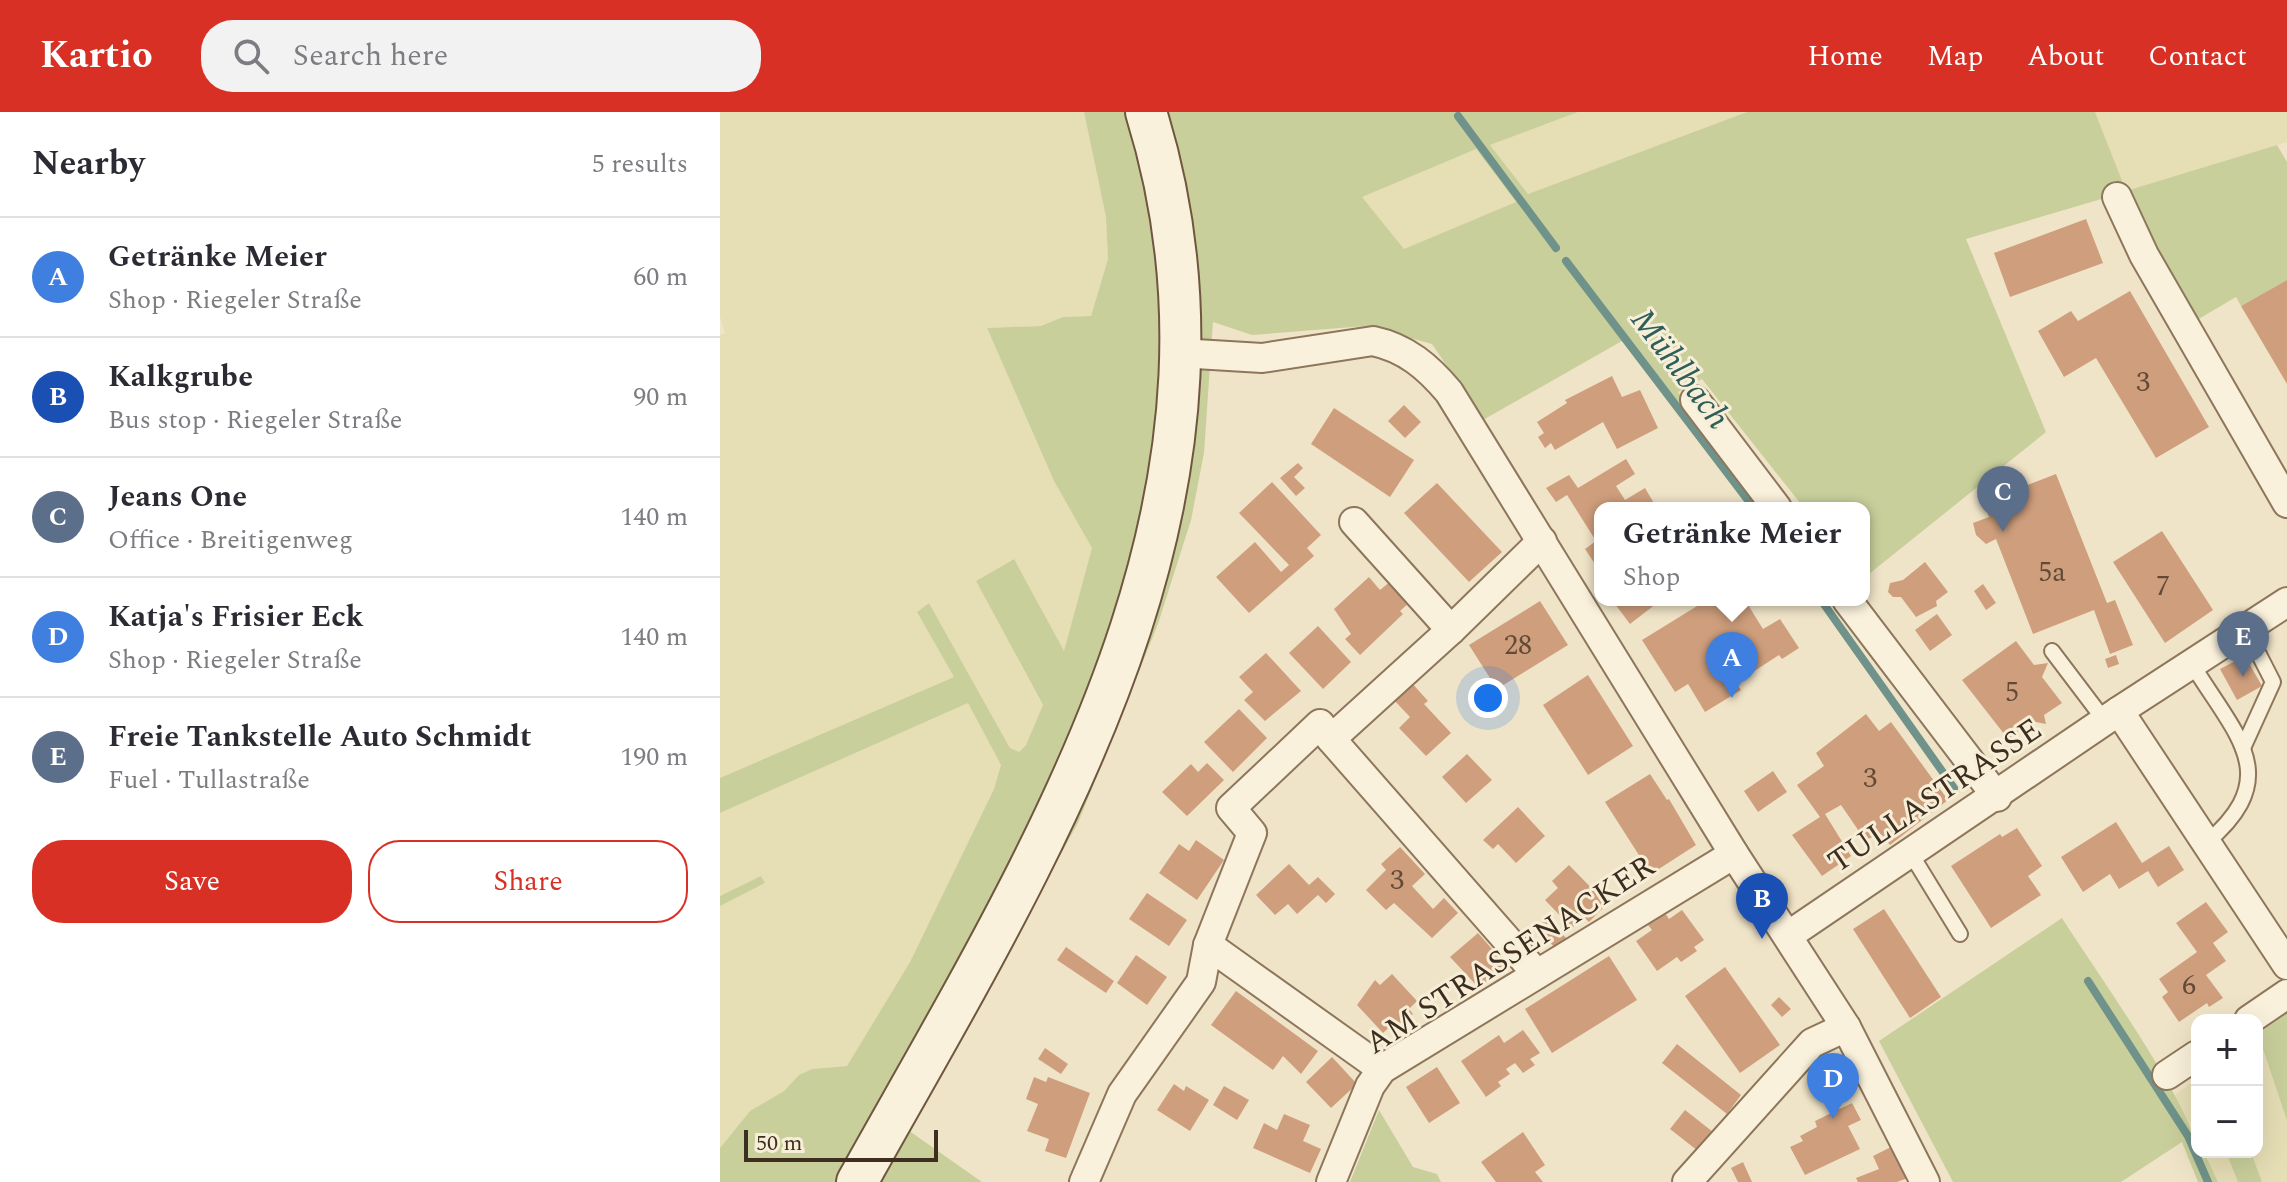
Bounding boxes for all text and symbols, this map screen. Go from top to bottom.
search box [201,20,761,92]
text: Kartio [40,27,153,85]
text: Search here [293,33,448,79]
icon: search [229,34,273,78]
text: Home [1807,35,1883,78]
text: Map [1927,35,1983,78]
text: About [2027,35,2104,78]
text: Contact [2148,35,2247,78]
text: Nearby [32,138,145,190]
text: 5 results [592,144,688,184]
text: Getränke Meier [108,234,327,280]
text: A [48,257,68,297]
text: 60 m [633,257,688,297]
text: Shop · Riegeler Straße [108,280,362,320]
water label: Mühlbach [1617,297,1743,441]
text: Kalkgrube [108,354,253,400]
house number: 3 [2136,361,2150,404]
text: B [49,377,67,417]
text: 90 m [633,377,688,417]
text: Bus stop · Riegeler Straße [108,400,402,440]
pin: C [1977,466,2029,532]
text: Jeans One [108,474,247,520]
text: C [49,497,67,537]
text: 140 m [620,497,688,537]
popup [1594,502,1870,606]
text: Getränke Meier [1623,511,1841,557]
text: Office · Breitigenweg [108,520,353,560]
house number: 5a [2038,551,2066,594]
text: Shop [1623,557,1680,597]
house number: 7 [2156,565,2170,608]
text: Katja's Frisier Eck [108,594,364,640]
pin: E [2217,611,2269,677]
text: D [48,617,68,657]
text: 140 m [620,617,688,657]
house number: 28 [1504,624,1532,667]
pin: A [1706,632,1758,698]
text: Shop · Riegeler Straße [108,640,362,680]
house number: 5 [2005,671,2019,714]
your location [1468,678,1508,718]
street label: TULLASTRASSE [1818,706,2052,886]
text: Freie Tankstelle Auto Schmidt [108,714,532,760]
text: E [49,737,67,777]
text: 190 m [620,737,688,777]
house number: 3 [1863,757,1877,800]
text: Fuel · Tullastraße [108,760,310,800]
button: Save [32,840,352,923]
button: Share [368,840,688,923]
street label: AM STRASSENACKER [1355,842,1665,1067]
house number: 3 [1390,859,1404,902]
pin: B [1736,873,1788,939]
house number: 6 [2182,964,2196,1007]
map controls [2191,1014,2263,1158]
button: + [2191,1014,2263,1086]
pin: D [1807,1053,1859,1119]
button: − [2191,1086,2263,1158]
scale bar [744,1126,938,1162]
text: 50 m [756,1127,802,1160]

